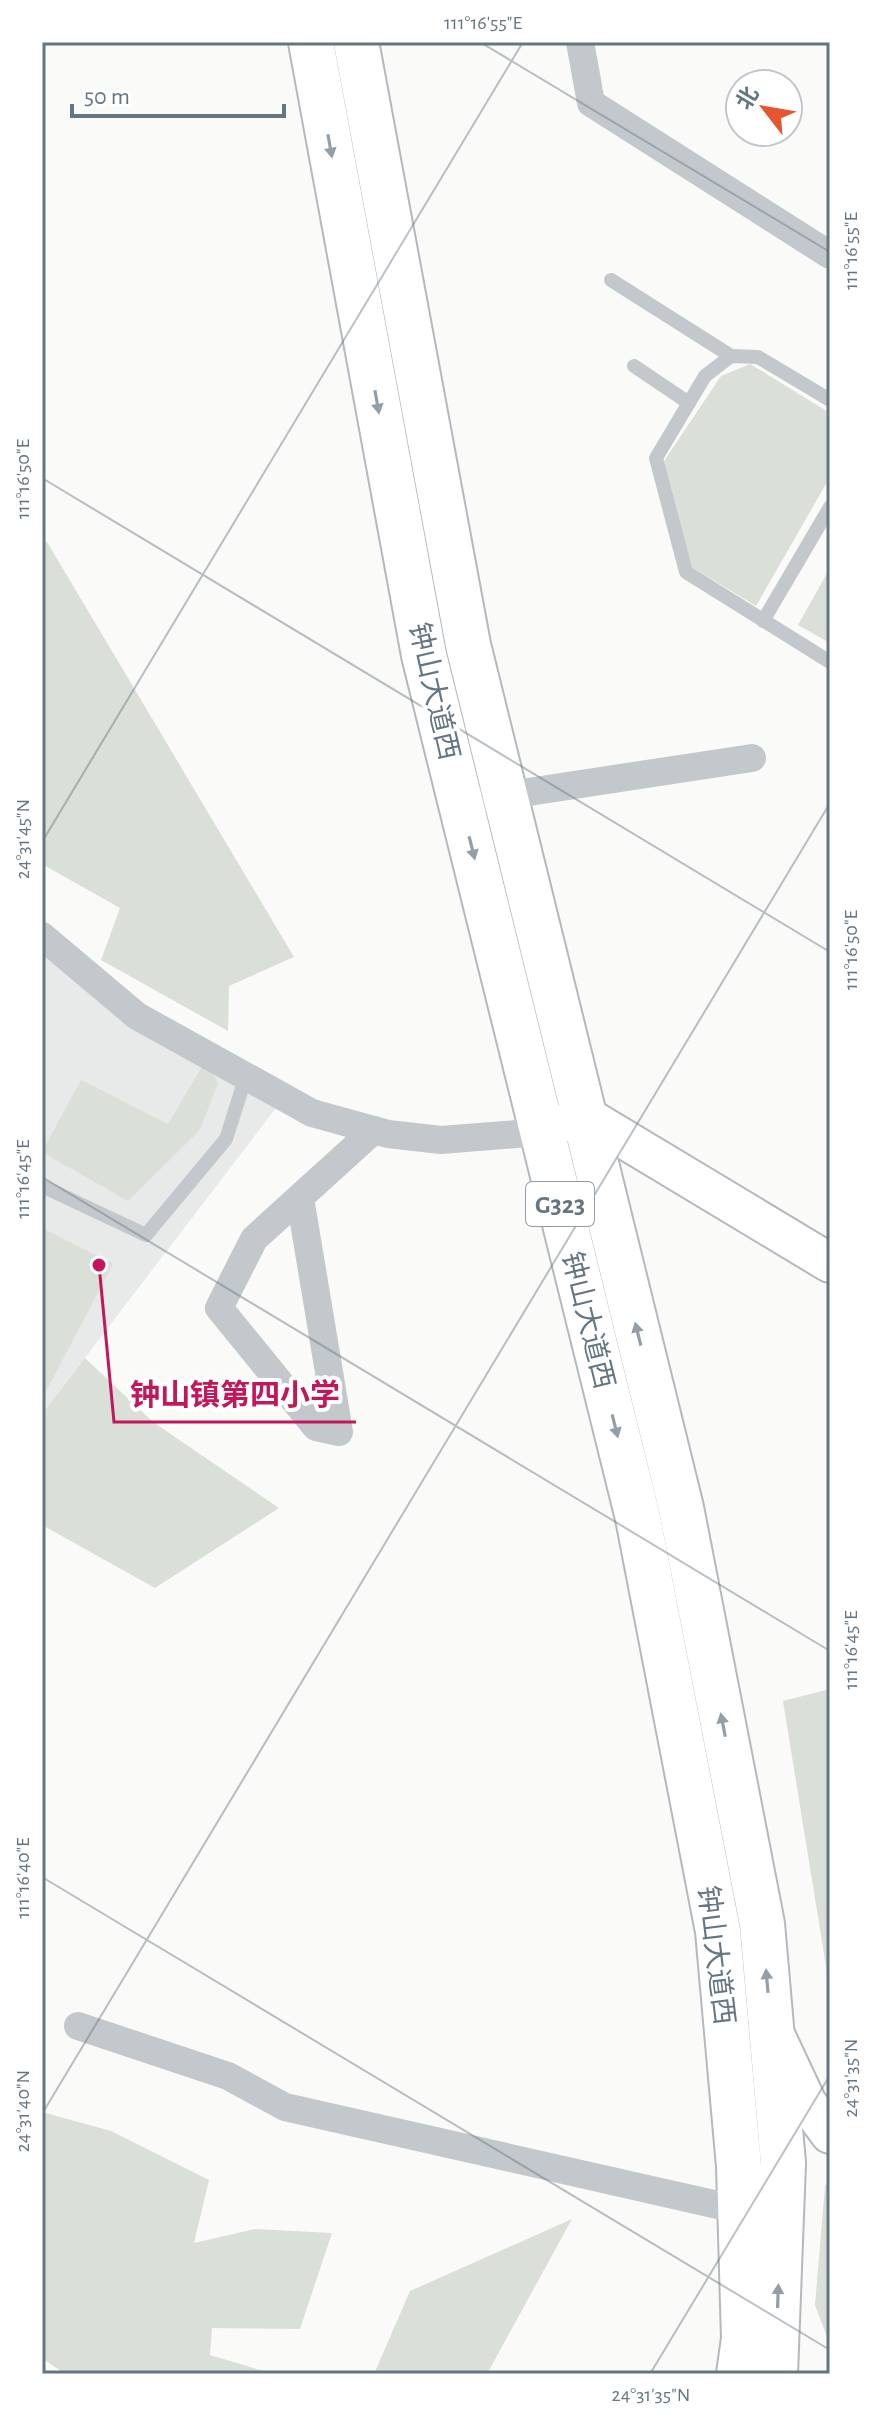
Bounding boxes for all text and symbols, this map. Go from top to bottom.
text: 111°16'55"E [444,13,522,33]
scale bar [72,68,284,118]
north arrow [724,68,804,148]
text: 北 [732,83,763,113]
text: 50 m [84,85,130,109]
one-way arrow [325,134,337,159]
text: 111°16'55"E [841,212,861,290]
one-way arrow [372,390,384,415]
text: 111°16'50"E [13,439,33,519]
street label: 钟山大道西 [404,620,464,763]
text: 24°31'45"N [13,799,33,879]
one-way arrow [466,835,479,860]
text: 111°16'50"E [841,910,861,990]
text: 111°16'45"E [13,1139,33,1219]
road number: G323 [526,1182,594,1226]
street label: 钟山大道西 [557,1249,620,1392]
one-way arrow [632,1322,644,1347]
callout: 钟山镇第四小学 [114,1368,356,1422]
text: 钟山镇第四小学 [130,1379,340,1411]
one-way arrow [610,1414,622,1439]
text: 111°16'45"E [841,1610,861,1690]
one-way arrow [717,1712,729,1737]
text: 111°16'40"E [13,1837,33,1919]
street label: 钟山大道西 [693,1884,739,2026]
one-way arrow [760,1968,773,1993]
text: 24°31'35"N [841,2039,861,2117]
text: 24°31'40"N [13,2070,33,2152]
one-way arrow [771,2283,784,2308]
text: 24°31'35"N [612,2385,690,2405]

